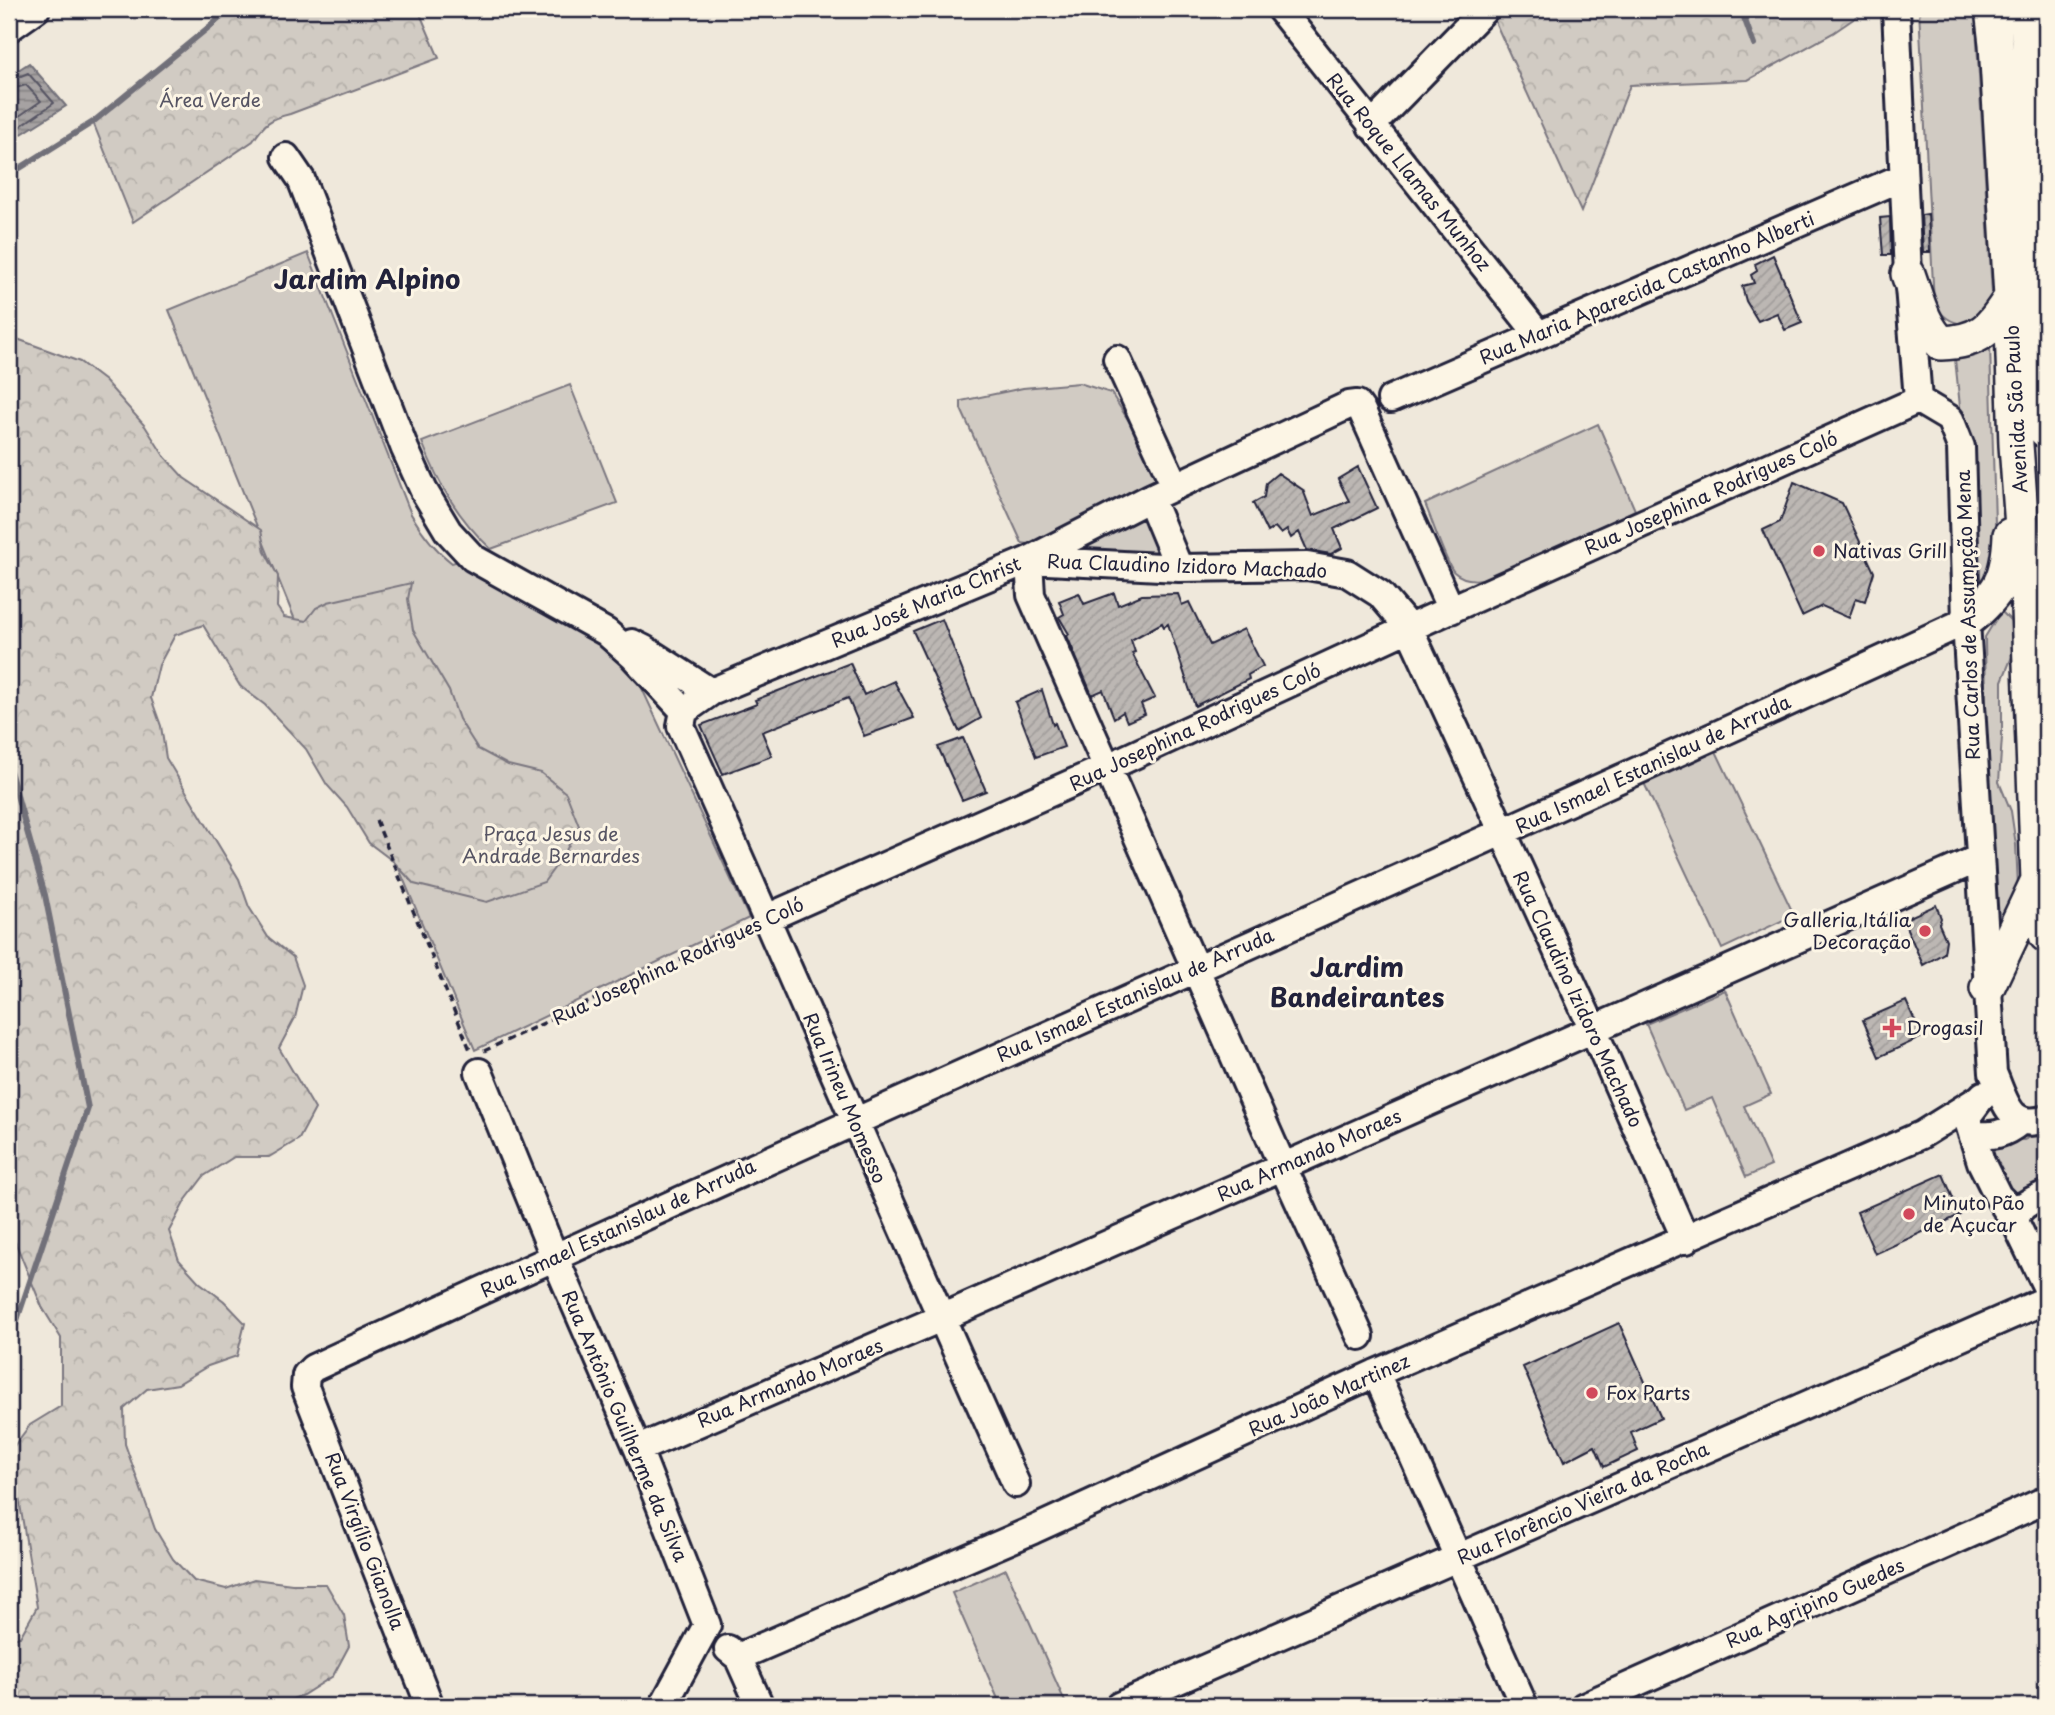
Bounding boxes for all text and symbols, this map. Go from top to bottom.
street label: Rua Roque Llamas Munhoz [1321,66,1499,277]
park label: Área Verde [159,85,261,113]
street label: Rua Maria Aparecida Castanho Alberti [1475,204,1818,371]
district label: Jardim Alpino [274,259,460,298]
street label: Avenida São Paulo [1997,324,2033,494]
street label: Rua Josephina Rodrigues Coló [1579,423,1842,561]
street label: Rua Carlos de Assumpção Mena [1948,469,1986,760]
place label: Nativas Grill [1833,536,1947,564]
marker: Nativas Grill [1811,543,1827,559]
street label: Rua Claudino Izidoro Machado [1046,546,1328,584]
street label: Rua José Maria Christ [827,548,1025,654]
street label: Rua Josephina Rodrigues Coló [1064,655,1325,797]
street label: Rua Ismael Estanislau de Arruda [1510,687,1795,839]
park label: Praça Jesus de Andrade Bernardes [462,819,640,869]
street label: Rua Claudino Izidoro Machado [1507,866,1651,1132]
street label: Rua Josephina Rodrigues Coló [547,889,808,1031]
place label: Galleria Itália Decoração [1783,905,1912,955]
street label: Rua Ismael Estanislau de Arruda [991,920,1278,1068]
marker: Galleria Itália Decoração [1917,923,1933,939]
district label: Jardim Bandeirantes [1270,947,1445,1016]
street label: Rua Irineu Momesso [797,1008,895,1187]
place label: Drogasil [1906,1013,1984,1041]
marker: Drogasil [1884,1020,1900,1036]
street label: Rua Armando Moraes [1212,1101,1405,1207]
street label: Rua Ismael Estanislau de Arruda [475,1151,760,1303]
place label: Minuto Pão de Açucar [1923,1188,2024,1238]
marker: Minuto Pão de Açucar [1901,1206,1917,1222]
street label: Rua Antônio Guilherme da Silva [556,1285,696,1566]
street label: Rua Armando Moraes [692,1330,887,1434]
street label: Rua João Martinez [1243,1346,1414,1442]
place label: Fox Parts [1606,1378,1690,1406]
marker: Fox Parts [1584,1385,1600,1401]
street label: Rua Florêncio Vieira da Rocha [1452,1434,1713,1570]
street label: Rua Virgílio Gianolla [319,1448,413,1634]
street label: Rua Agripino Guedes [1721,1550,1908,1654]

